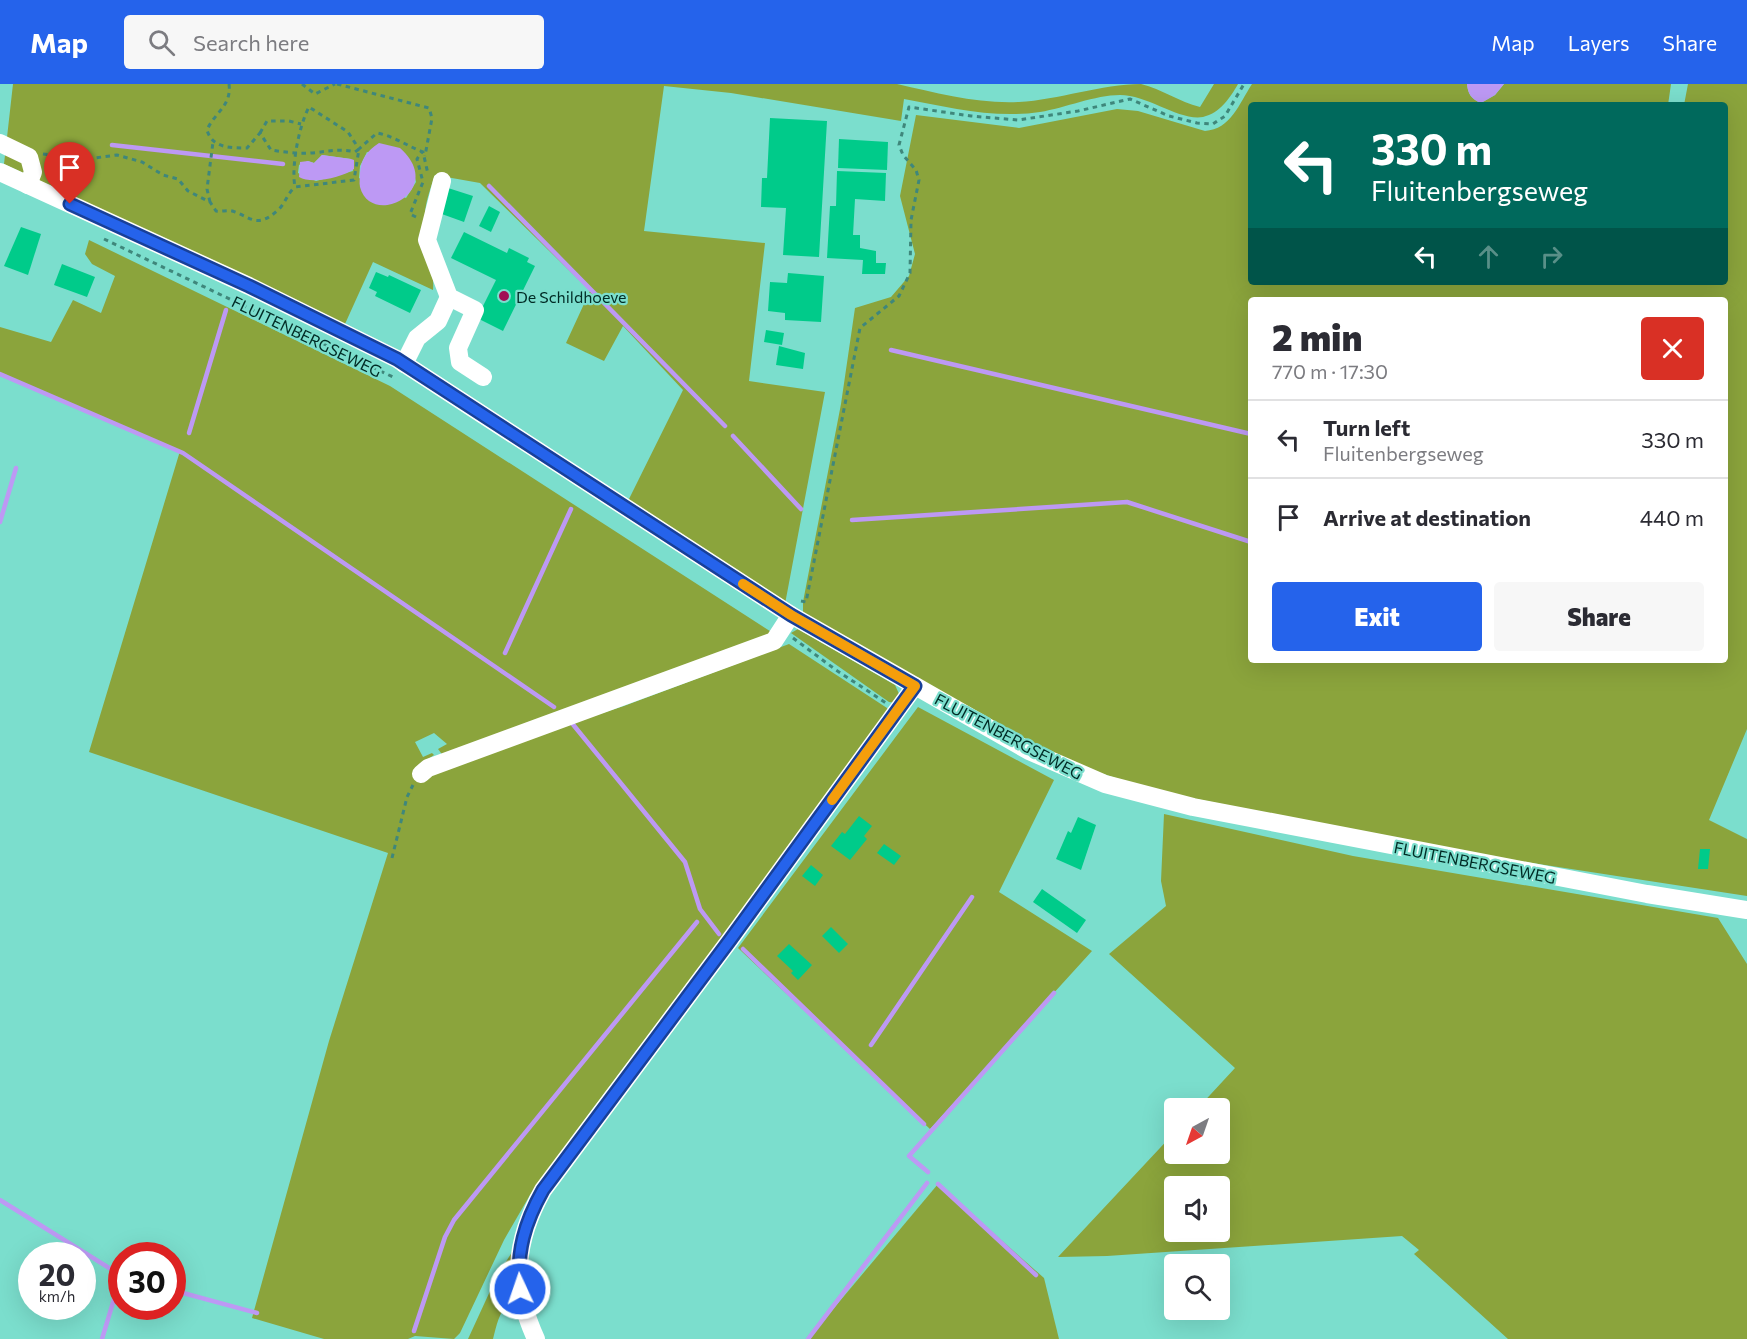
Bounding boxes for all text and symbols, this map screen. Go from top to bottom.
search box [124,15,544,69]
text: Map [30,25,88,59]
icon: search [145,26,178,59]
text: Search here [193,29,309,56]
text: Map [1491,30,1535,55]
text: Layers [1568,30,1630,55]
text: Share [1663,30,1717,55]
text: 330 m [1371,122,1492,174]
icon: left [1272,126,1350,204]
pin [44,142,95,204]
icon: arrive [53,151,86,184]
text: Fluitenbergseweg [1371,174,1588,207]
icon: left [1409,240,1442,273]
icon: ahead [1472,240,1505,273]
icon: right [1535,240,1568,273]
place label: De Schildhoeve [516,287,627,306]
marker: De Schildhoeve [497,289,511,303]
street label: FLUITENBERGSEWEG [229,291,385,381]
text: 2 min [1272,314,1362,358]
button: close [1641,317,1704,380]
text: 770 m · 17:30 [1272,359,1388,383]
text: Turn left [1323,414,1410,441]
icon: left [1272,423,1305,456]
text: 330 m [1641,426,1704,453]
text: Fluitenbergseweg [1323,441,1484,465]
icon: arrive [1272,501,1305,534]
text: Arrive at destination [1323,504,1531,531]
text: 440 m [1640,504,1704,531]
button: Exit [1272,582,1482,651]
button: Share [1494,582,1704,651]
street label: FLUITENBERGSEWEG [932,689,1086,783]
street label: FLUITENBERGSEWEG [1392,837,1558,887]
north arrow [1164,1098,1230,1164]
map controls [1164,1098,1230,1320]
button: sound [1164,1176,1230,1242]
speed limit sign: 30 [108,1242,186,1320]
button: search [1164,1254,1230,1320]
text: 20 [39,1255,75,1292]
position arrow [488,1257,552,1321]
text: km/h [39,1287,75,1305]

